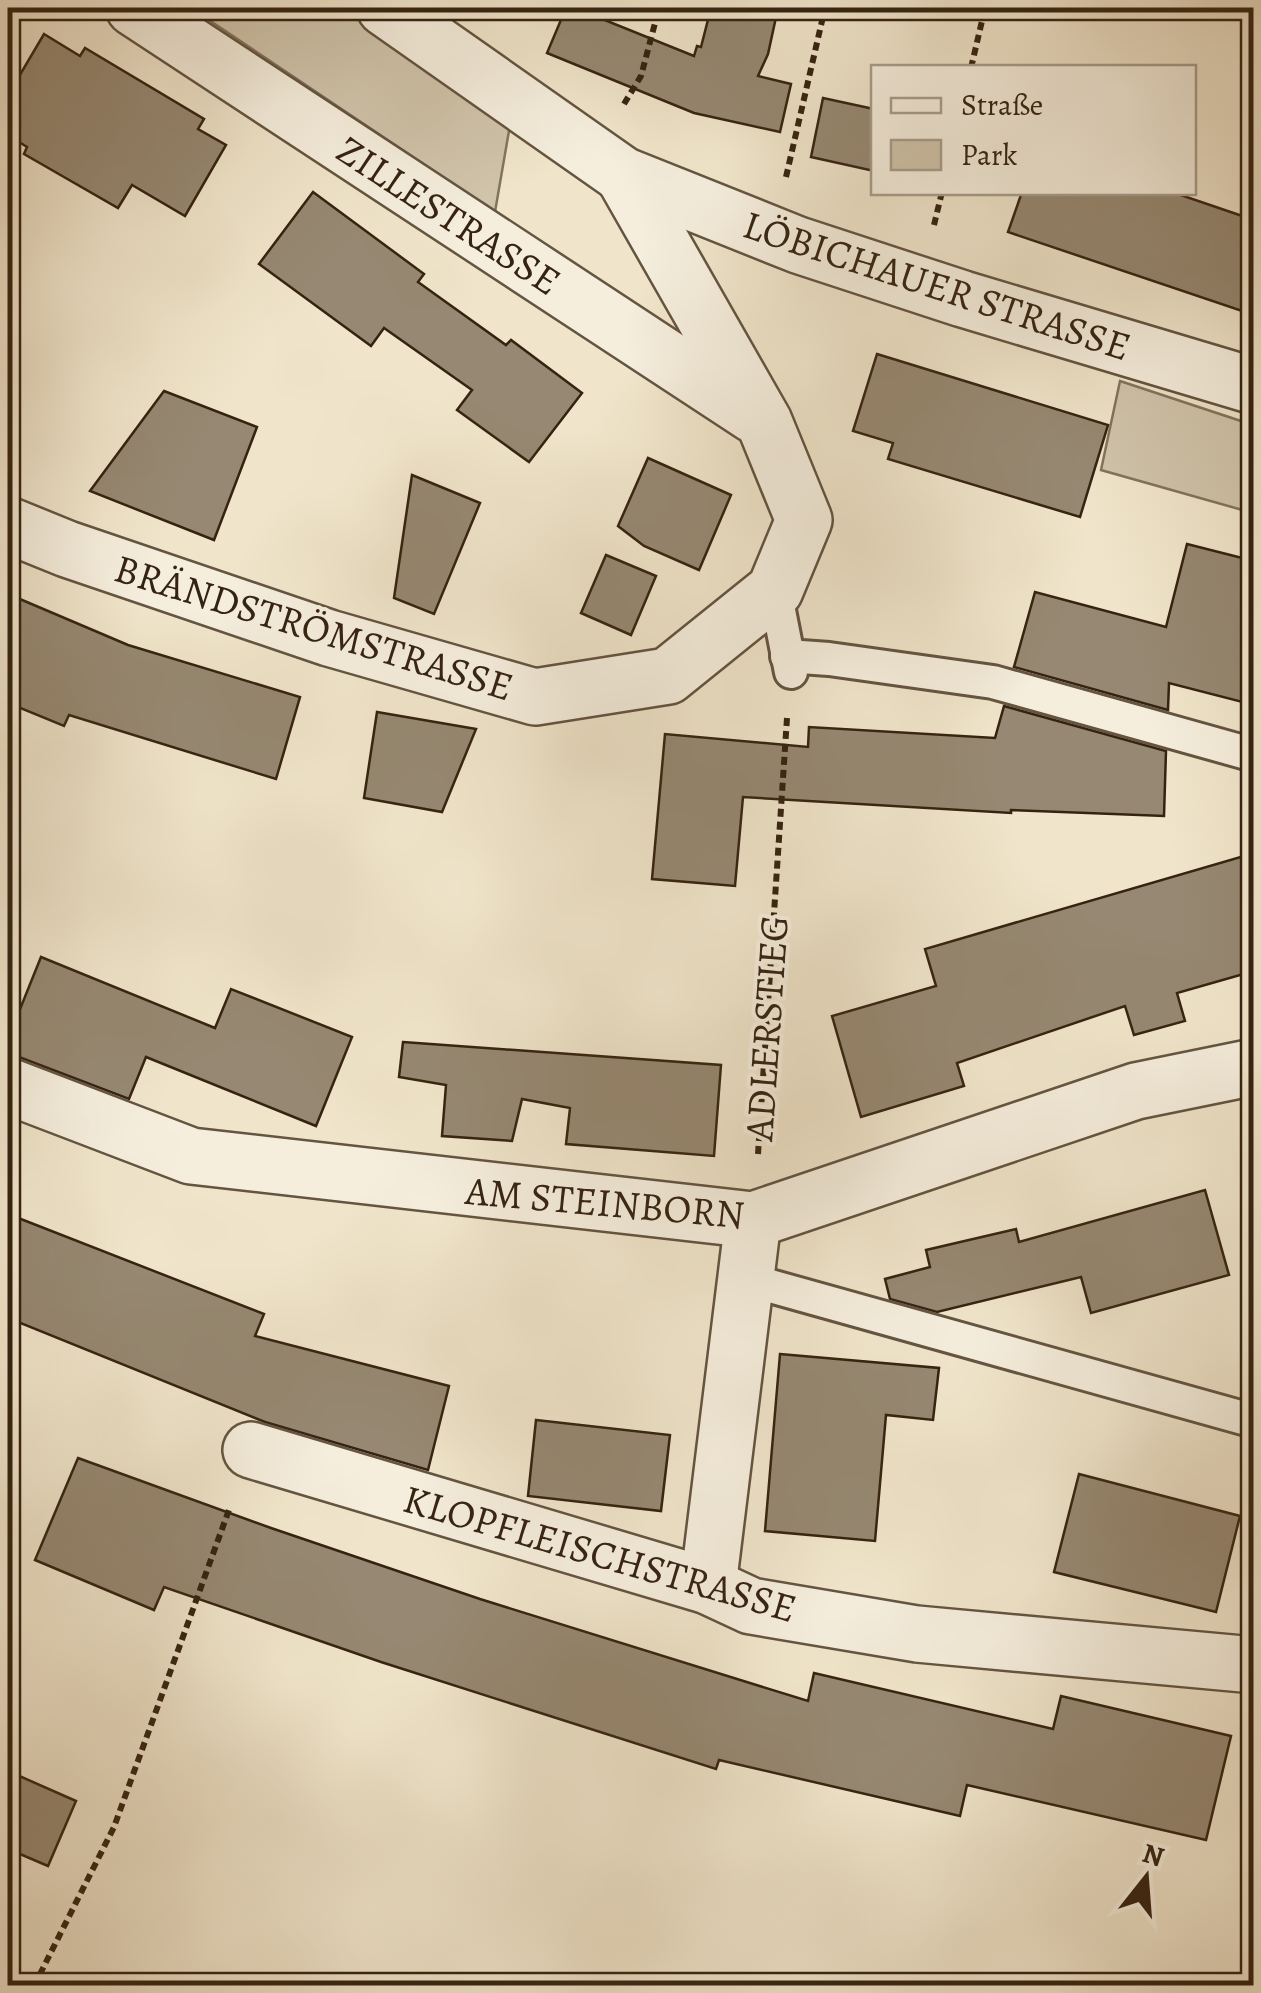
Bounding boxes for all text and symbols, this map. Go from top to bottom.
legend [871,65,1196,195]
text: Straße [961,85,1043,125]
street label: ZILLESTRASSE [326,122,571,308]
text: Park [961,135,1017,175]
street label: LÖBICHAUER STRASSE [736,197,1138,374]
street label: BRÄNDSTRÖMSTRASSE [108,541,520,714]
street label: ADLERSTIEG [731,913,802,1144]
street label: AM STEINBORN [462,1163,747,1242]
street label: KLOPFLEISCHSTRASSE [397,1471,803,1636]
north arrow [1096,1828,1196,1928]
text: N [1138,1834,1168,1876]

